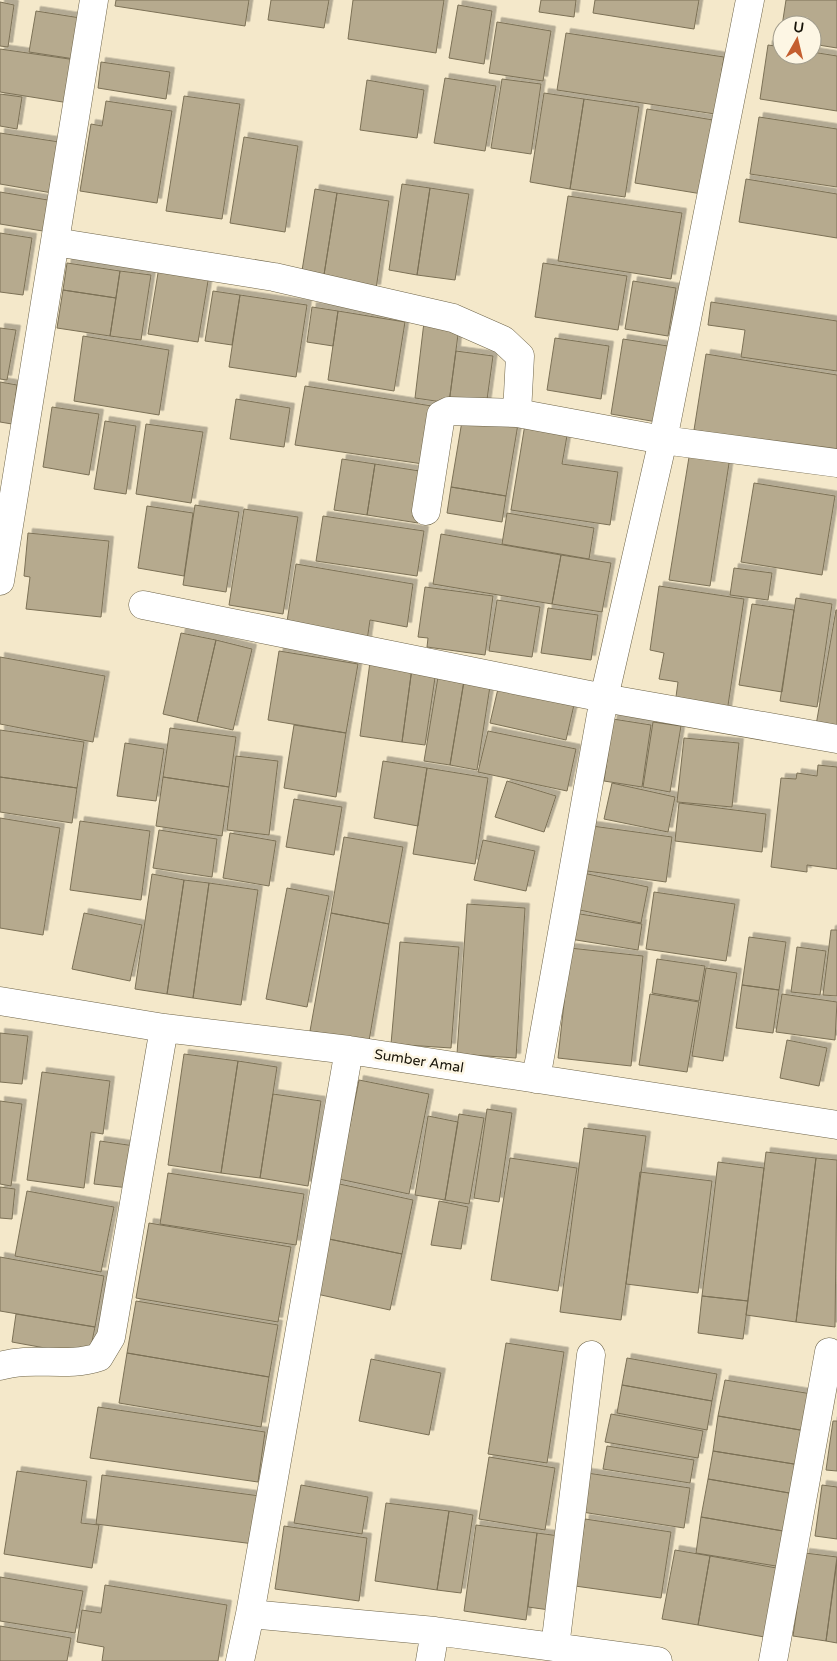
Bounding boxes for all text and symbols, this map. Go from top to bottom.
north arrow [772,15,822,65]
text: U [792,18,805,37]
street label: Sumber Amal [373,1046,465,1076]

